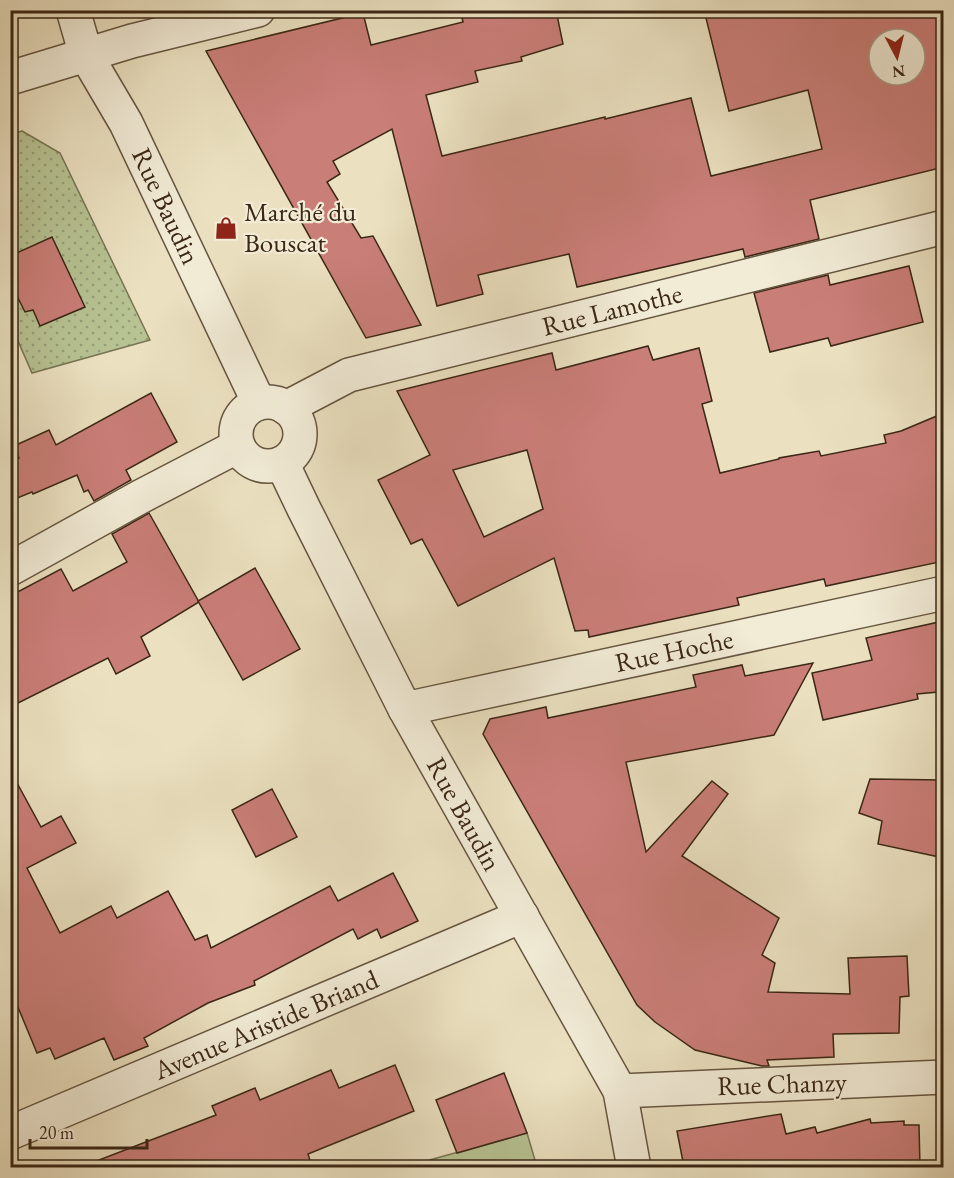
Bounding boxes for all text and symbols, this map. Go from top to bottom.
north arrow [867,27,927,87]
text: N [891,60,906,83]
street label: Rue Baudin [124,142,209,270]
place label: Marché du Bouscat [244,194,356,260]
shop icon: Marché du Bouscat [213,215,239,241]
street label: Rue Lamothe [538,275,686,344]
street label: Rue Hoche [612,621,736,680]
street label: Rue Baudin [419,751,510,877]
street label: Avenue Aristide Briand [147,961,384,1088]
street label: Rue Chanzy [717,1064,847,1103]
scale bar [30,1112,147,1150]
text: 20 m [39,1121,74,1144]

